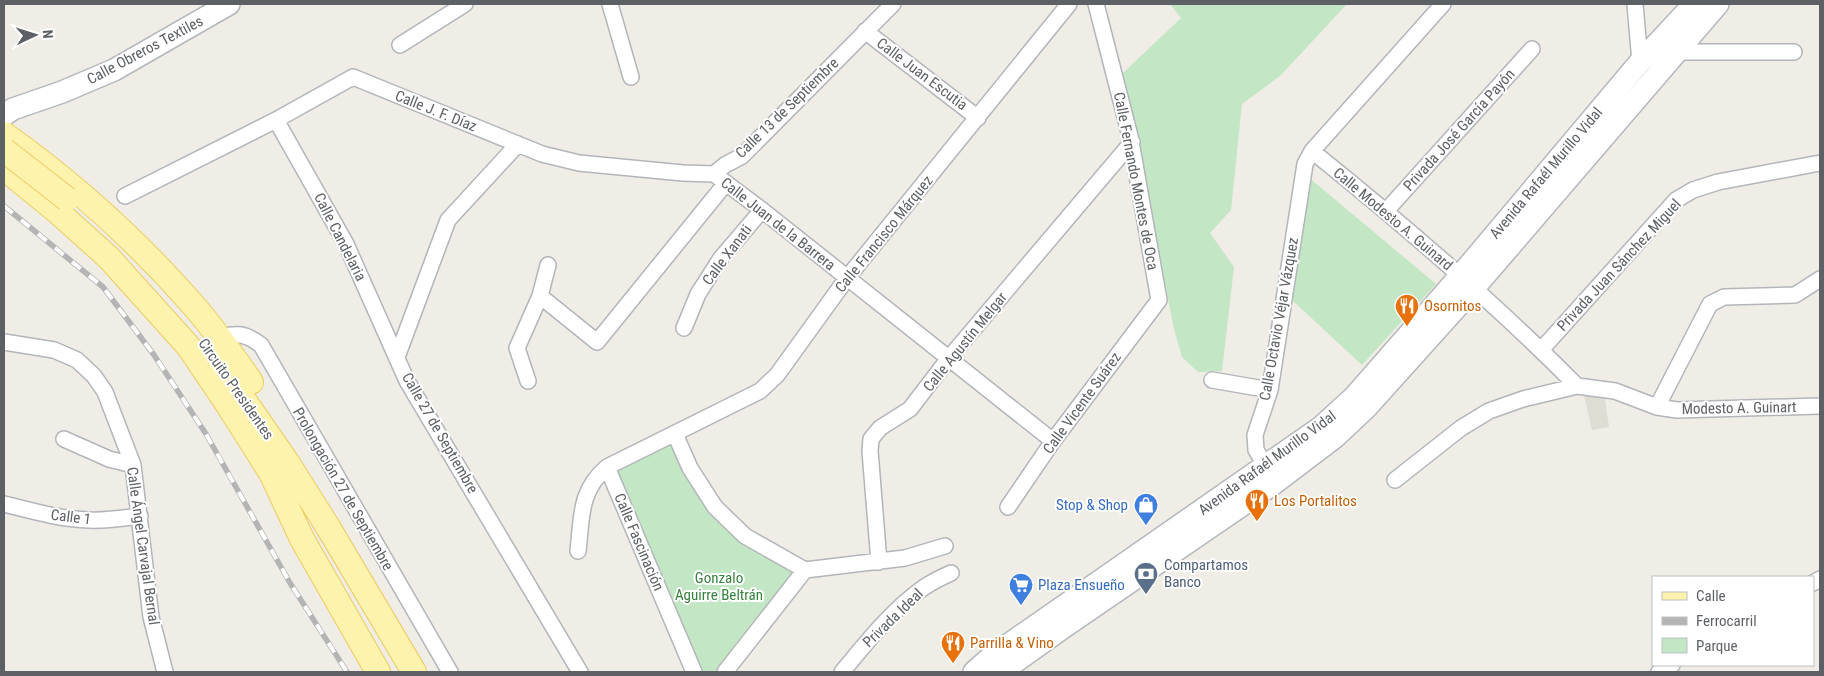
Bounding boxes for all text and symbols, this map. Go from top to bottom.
north arrow [10,10,60,60]
street label: Calle Obreros Textiles [84,12,206,88]
text: N [40,29,56,39]
street label: Calle Juan Escutia [873,34,971,114]
street label: Calle 13 de Septiembre [732,54,842,162]
street label: Privada José García Payón [1400,65,1518,195]
street label: Calle J. F. Díaz [393,86,479,136]
street label: Calle Fernando Montes de Oca [1110,91,1162,271]
street label: Avenida Rafaél Murillo Vidal [1486,104,1606,242]
street label: Calle Modesto A. Guinard [1330,164,1456,274]
street label: Calle Francisco Márquez [831,172,937,296]
street label: Calle Juan de la Barrera [717,174,839,274]
street label: Calle Candelaria [310,190,370,284]
street label: Privada Juan Sánchez Miguel [1553,195,1685,335]
street label: Calle Xanati [698,221,756,289]
street label: Calle Octavio Véjar Vázquez [1256,236,1302,402]
street label: Calle Agustín Melgar [919,288,1011,395]
restaurant icon: Osornitos [1394,293,1420,327]
place label: Osornitos [1424,297,1481,315]
street label: Circuito Presidentes [194,335,278,443]
street label: Calle Vicente Suárez [1039,349,1125,457]
street label: Calle 27 de Septiembre [398,369,482,497]
street label: Modesto A. Guinart [1681,398,1797,418]
street label: Prolongación 27 de Septiembre [289,404,397,574]
street label: Avenida Rafaél Murillo Vidal [1195,407,1339,519]
street label: Calle Ángel Carvajal Bernal [123,466,163,626]
restaurant icon: Los Portalitos [1244,488,1270,522]
street label: Calle Fascinación [610,491,668,593]
shop icon: Stop & Shop [1133,492,1159,526]
place label: Los Portalitos [1274,492,1357,510]
place label: Stop & Shop [1056,496,1128,514]
street label: Calle 1 [50,506,92,528]
place label: Compartamos Banco [1164,556,1248,591]
bank icon: Compartamos Banco [1133,561,1159,595]
park label: Gonzalo Aguirre Beltrán [675,569,763,604]
supermarket icon: Plaza Ensueño [1008,572,1034,606]
place label: Plaza Ensueño [1038,576,1125,594]
legend [1652,576,1814,666]
street label: Privada Ideal [859,585,927,651]
text: Calle [1696,587,1726,605]
text: Ferrocarril [1696,612,1757,630]
restaurant icon: Parrilla & Vino [940,630,966,664]
place label: Parrilla & Vino [970,634,1054,652]
text: Parque [1696,637,1738,655]

